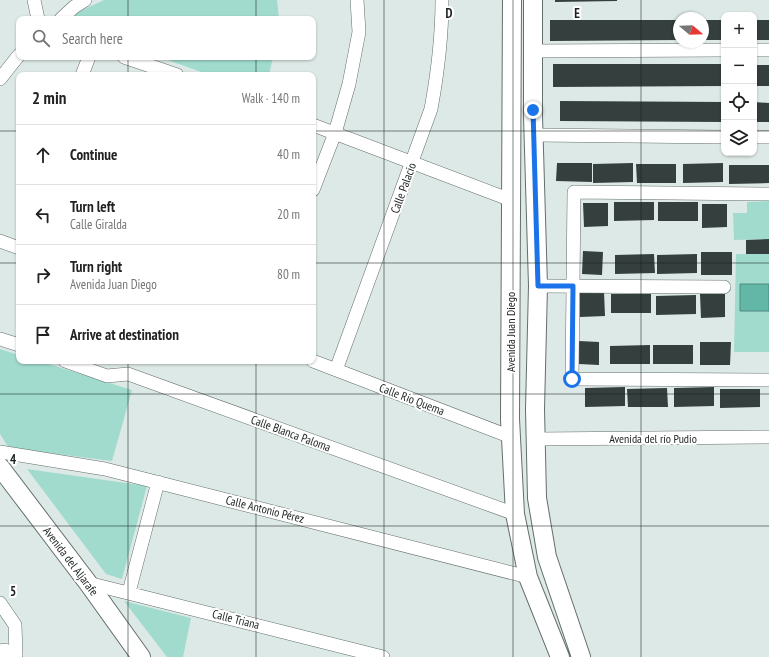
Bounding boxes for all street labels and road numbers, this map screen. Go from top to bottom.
street label: Calle Palacio [387,161,419,215]
street label: Avenida Juan Diego [503,292,518,372]
street label: Calle Río Quema [377,380,447,418]
street label: Calle Blanca Paloma [249,412,333,454]
street label: Avenida del río Pudio [609,431,697,446]
street label: Calle Antonio Pérez [224,492,306,526]
street label: Avenida del Aljarafe [40,524,102,598]
street label: Calle Triana [211,606,261,632]

